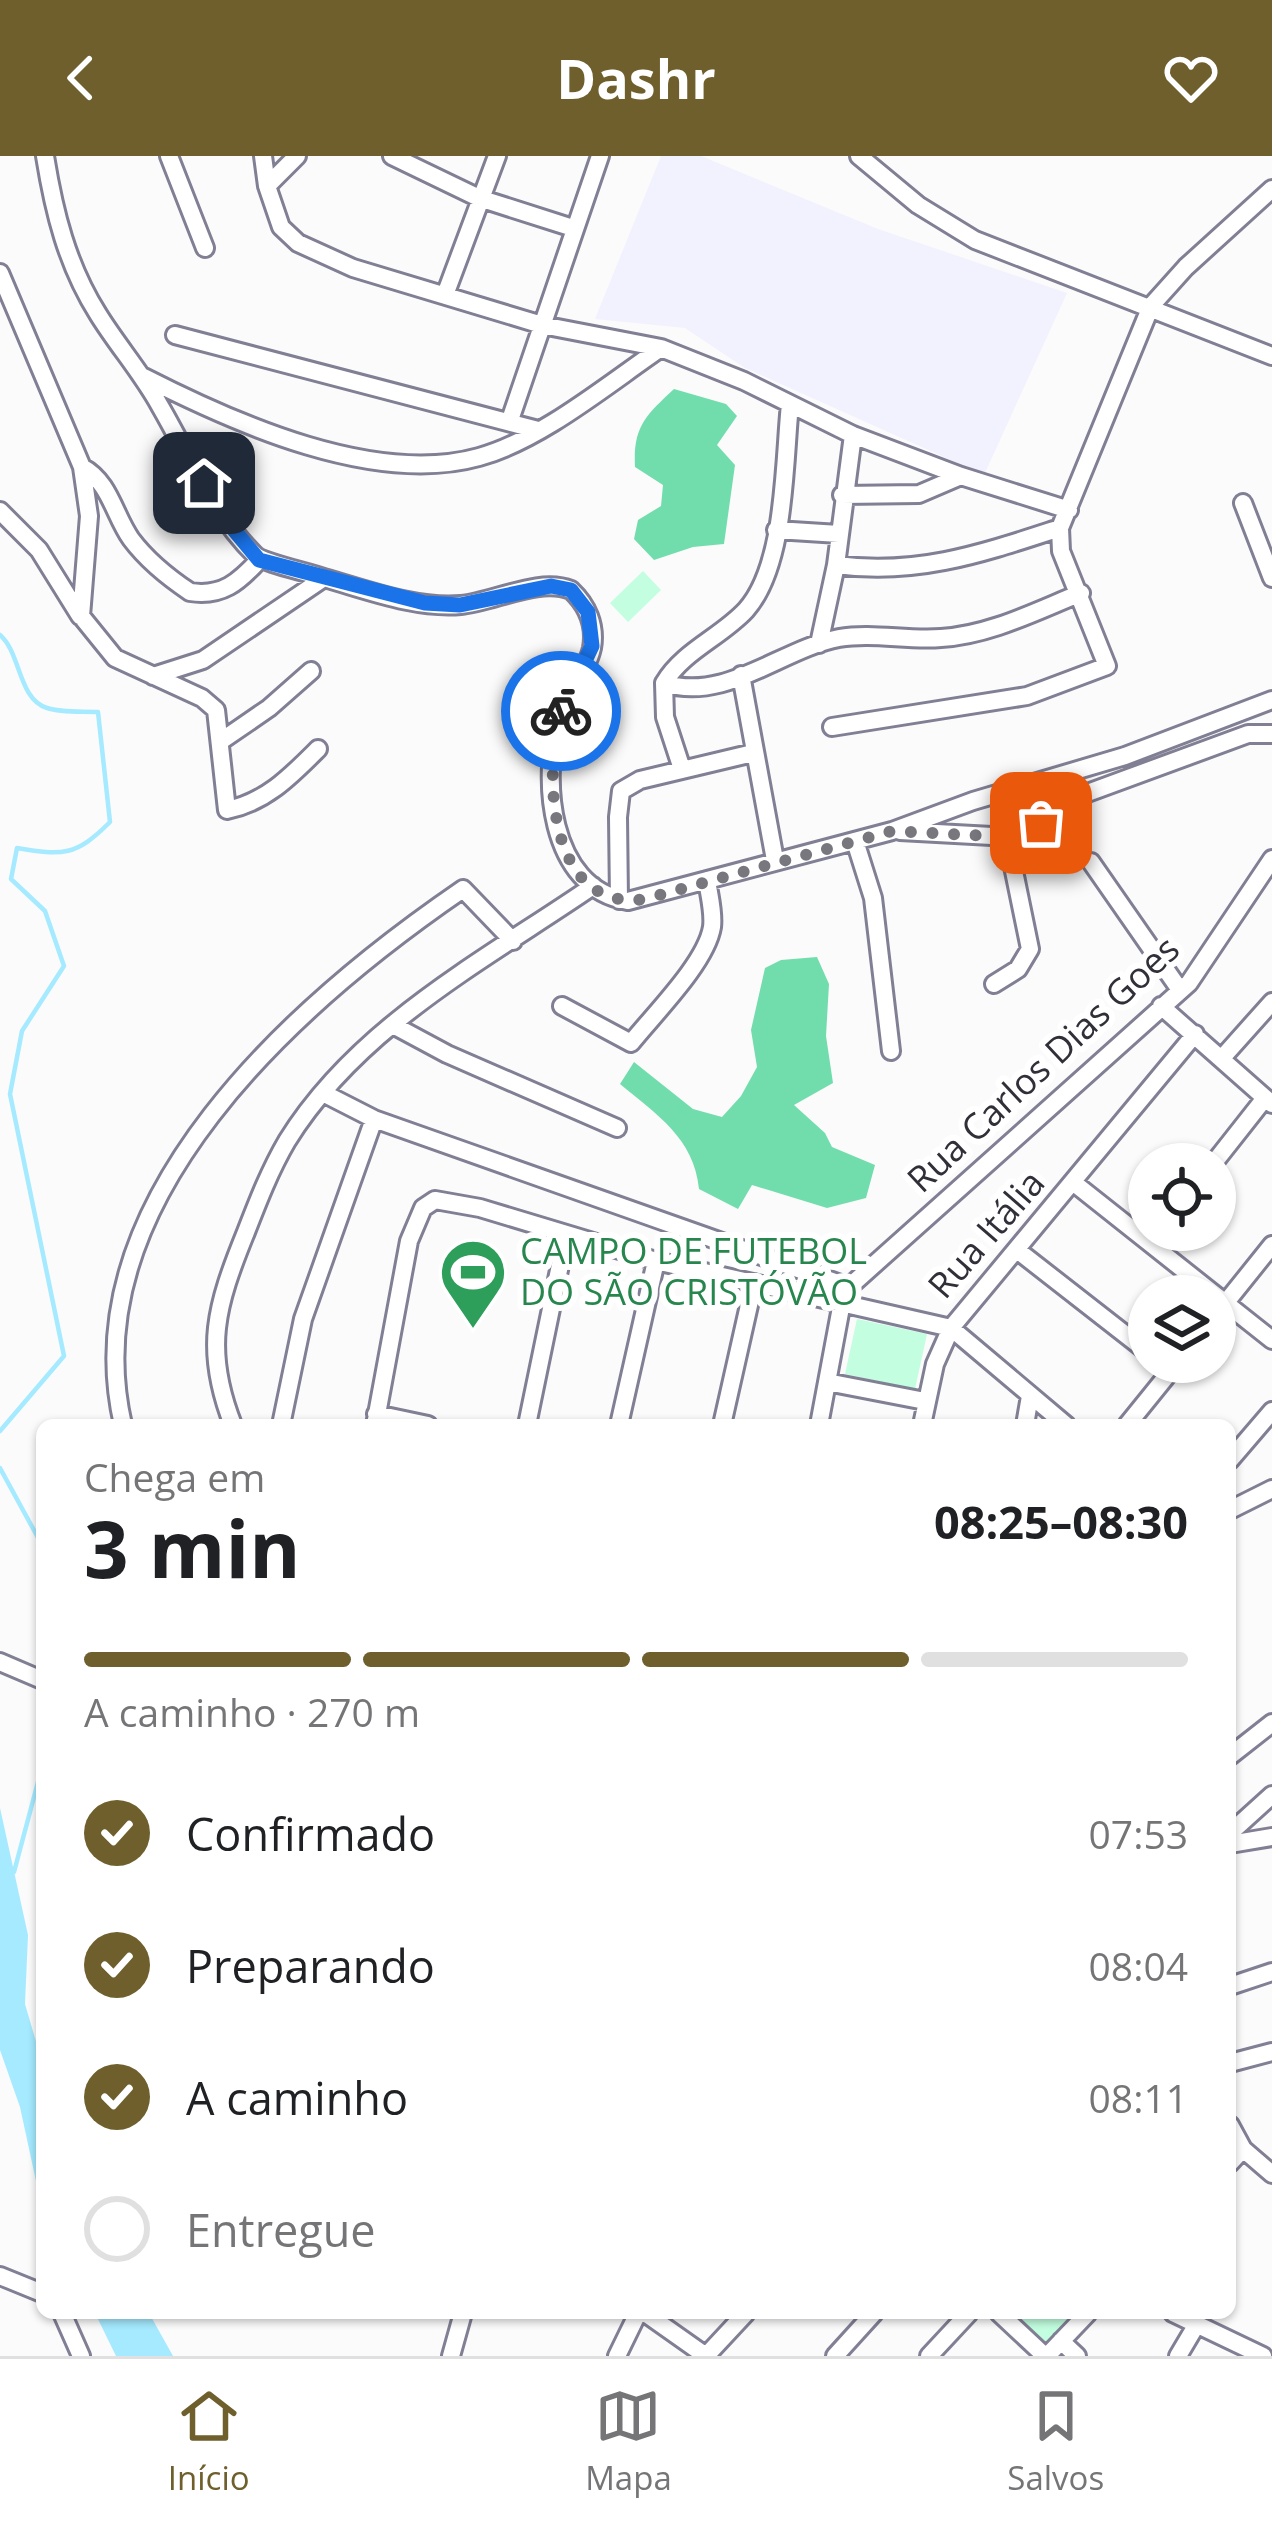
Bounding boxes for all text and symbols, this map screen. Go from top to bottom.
text: Dashr [556,41,716,115]
icon: back [48,45,114,111]
icon: heart [1158,45,1224,111]
pin [153,432,255,534]
icon: home [171,450,237,516]
courier [501,651,621,771]
icon: bike [528,678,594,744]
pin [990,772,1092,874]
icon: bag [1008,790,1074,856]
street label: Rua Carlos Dias Goes [896,925,1189,1203]
map controls [1128,1143,1236,1383]
button: locate [1128,1143,1236,1251]
street label: Rua Itália [916,1159,1055,1308]
place label: CAMPO DE FUTEBOL DO SÃO CRISTÓVÃO [520,1226,867,1316]
sports icon: CAMPO DE FUTEBOL DO SÃO CRISTÓVÃO [438,1237,508,1331]
button: layers [1128,1275,1236,1383]
text: Chega em [84,1450,265,1503]
text: 08:25–08:30 [934,1491,1188,1552]
text: 3 min [84,1495,301,1601]
text: A caminho · 270 m [84,1685,420,1738]
icon: check [84,1800,150,1866]
text: Confirmado [186,1803,435,1864]
text: 07:53 [1089,1807,1188,1860]
icon: check [84,1932,150,1998]
text: Preparando [186,1935,435,1996]
text: 08:04 [1089,1939,1188,1992]
icon: check [84,2064,150,2130]
text: A caminho [186,2067,408,2128]
text: 08:11 [1089,2071,1188,2124]
text: Entregue [186,2199,376,2260]
tab: Início [168,2383,250,2500]
tab: Mapa [585,2383,672,2500]
tab: Salvos [1007,2383,1104,2500]

